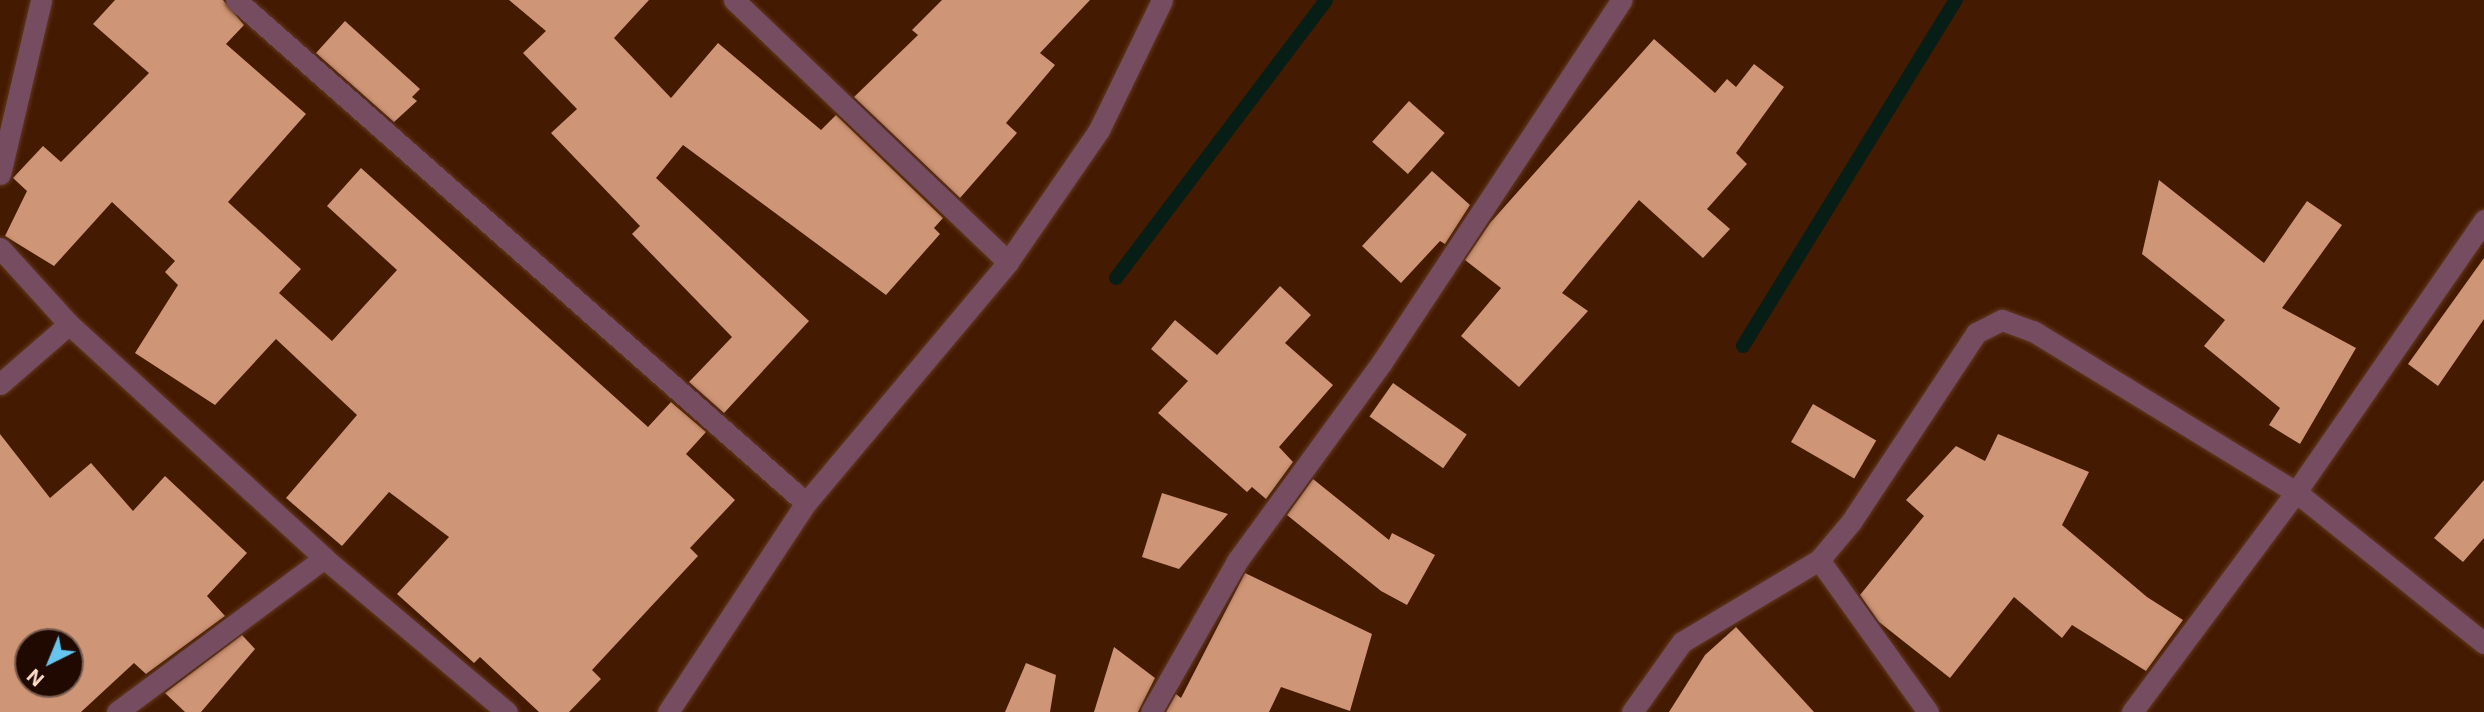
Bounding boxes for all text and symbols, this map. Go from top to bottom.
north arrow [14,628,84,698]
text: N [23,664,49,691]

